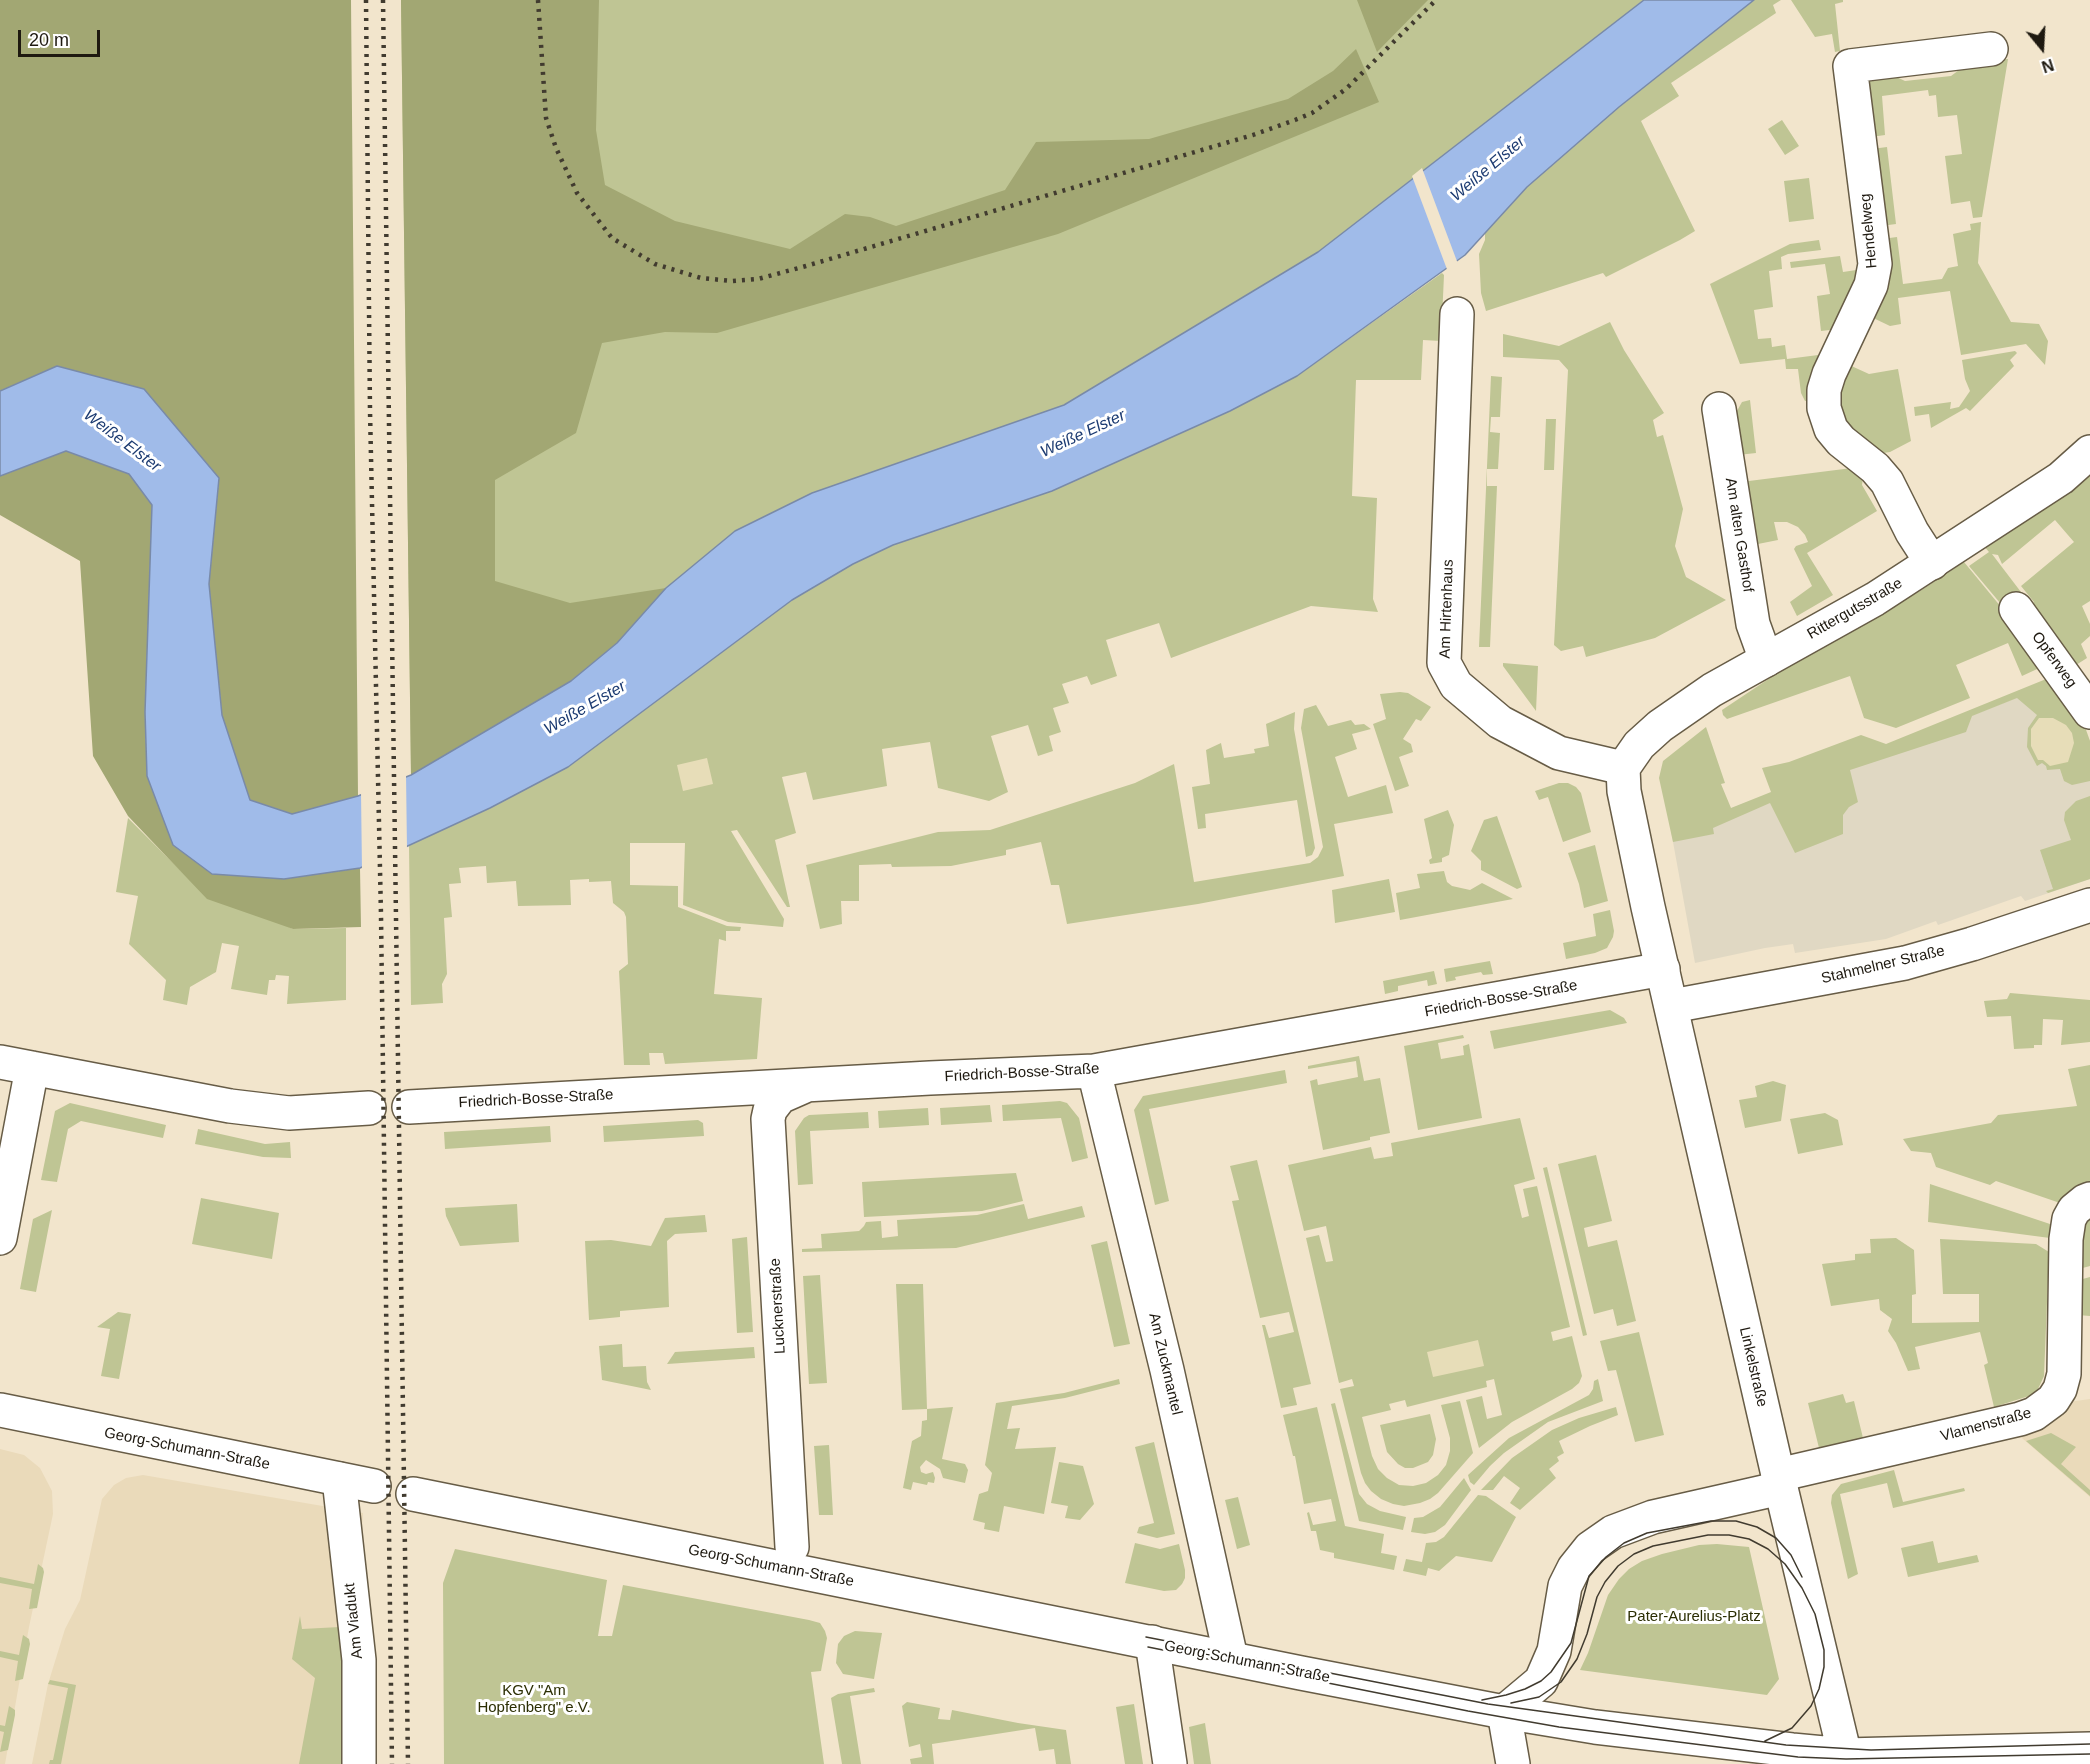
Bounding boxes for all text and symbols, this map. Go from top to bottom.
scale bar [21,18,104,56]
north arrow [2012,18,2072,78]
text: 20 m [29,30,69,50]
text: N [2040,56,2056,75]
water label: Weiße Elster [1447,132,1529,206]
street label: Hendelweg [1857,193,1881,269]
water label: Weiße Elster [80,406,164,476]
water label: Weiße Elster [1038,406,1128,462]
street label: Am alten Gasthof [1721,476,1757,594]
street label: Am Hirtenhaus [1436,559,1458,659]
street label: Rittergutsstraße [1804,575,1906,643]
street label: Opferweg [2028,628,2080,692]
water label: Weiße Elster [541,677,629,739]
street label: Stahmelner Straße [1820,942,1946,988]
street label: Friedrich-Bosse-Straße [1423,977,1579,1021]
street label: Friedrich-Bosse-Straße [944,1060,1100,1086]
street label: Friedrich-Bosse-Straße [458,1086,614,1112]
street label: Lucknerstraße [767,1258,789,1354]
street label: Am Zuckmantel [1145,1311,1185,1417]
street label: Linkelstraße [1735,1325,1771,1409]
street label: Vlamenstraße [1939,1404,2033,1446]
street label: Georg-Schumann-Straße [103,1424,271,1474]
street label: Georg-Schumann-Straße [687,1541,855,1591]
street label: Am Viadukt [341,1582,367,1660]
park label: Pater-Aurelius-Platz [1627,1608,1761,1626]
street label: Georg-Schumann-Straße [1163,1637,1331,1687]
park label: KGV "Am Hopfenberg" e.V. [477,1682,591,1717]

